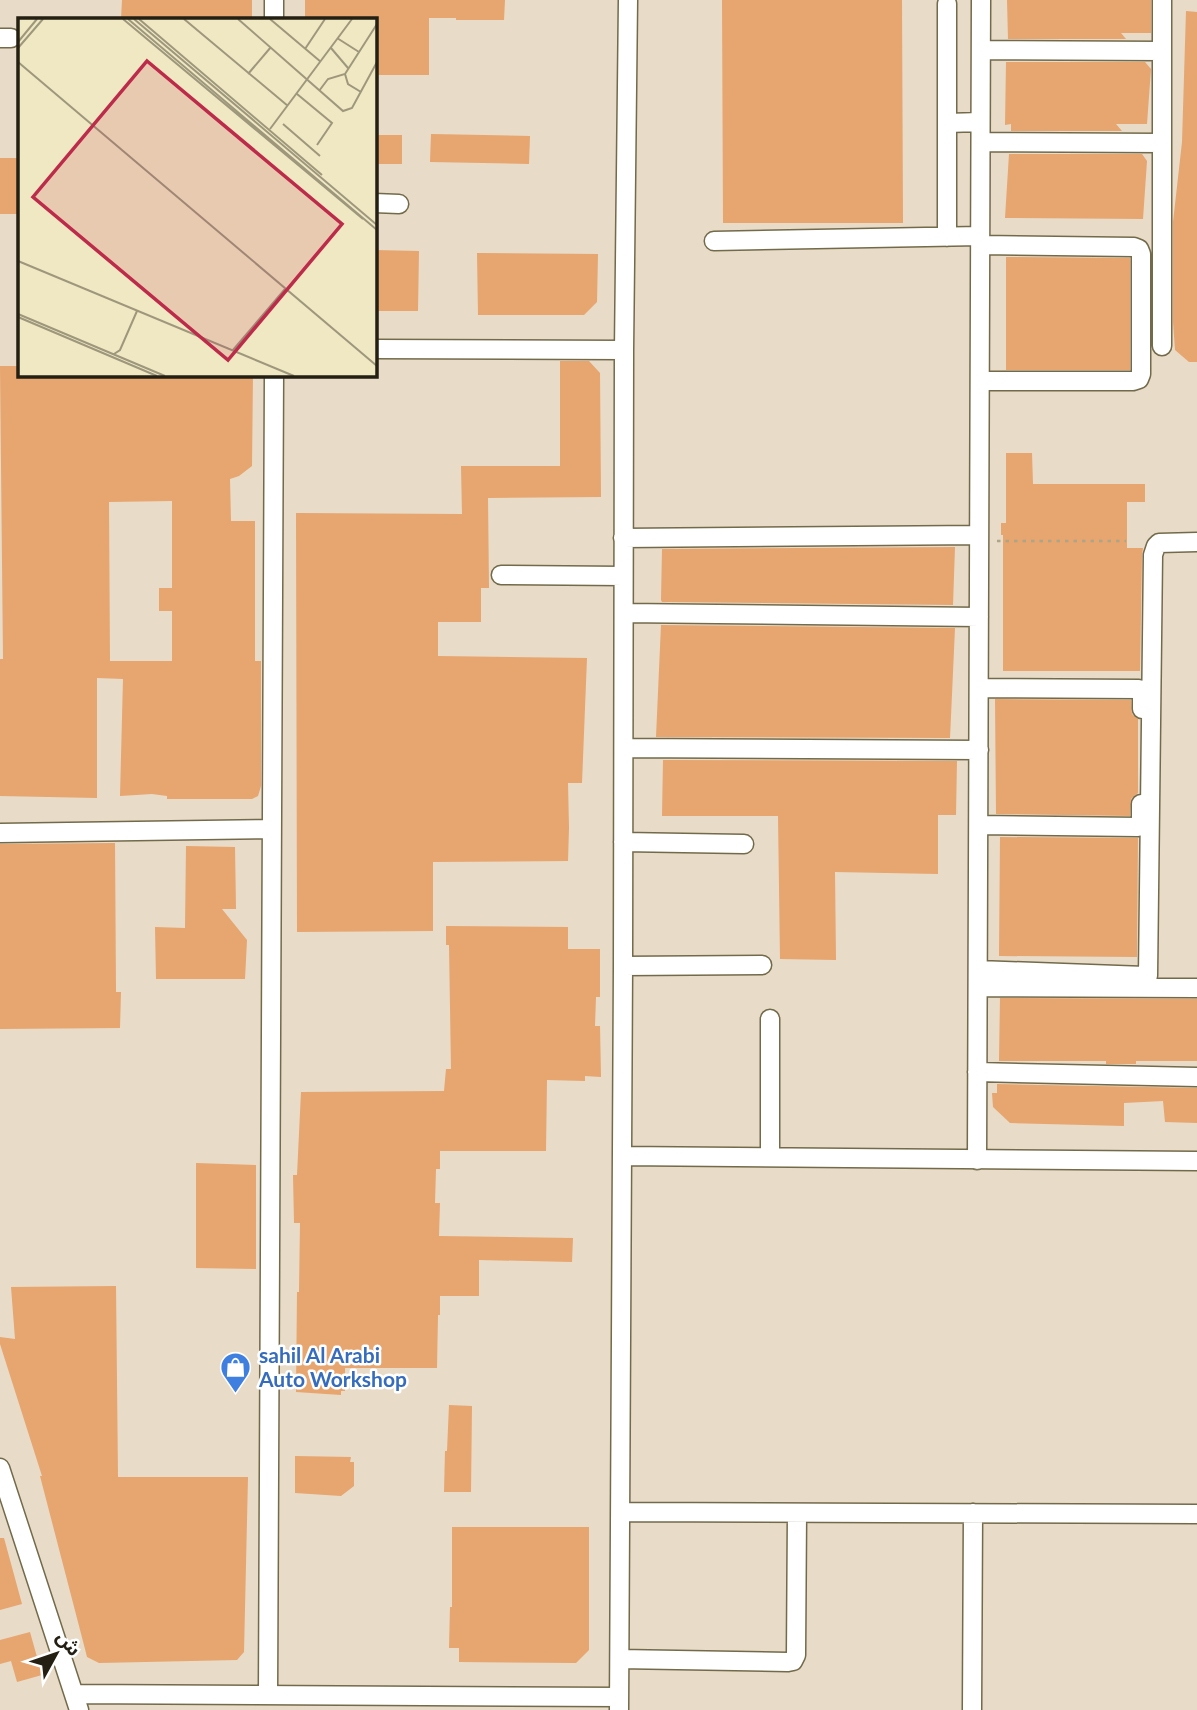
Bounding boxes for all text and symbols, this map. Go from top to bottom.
inset map [18,18,376,376]
place label: sahil Al Arabi Auto Workshop [258,1342,407,1391]
shop icon: sahil Al Arabi Auto Workshop [219,1351,253,1395]
north arrow [21,1619,91,1689]
text: ش [52,1625,87,1660]

